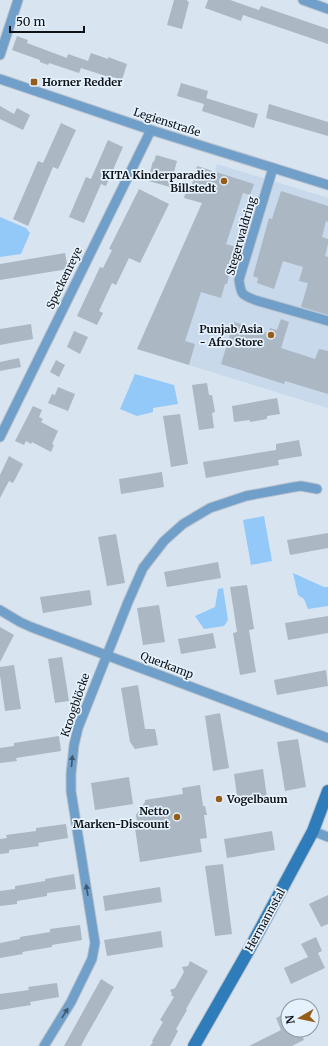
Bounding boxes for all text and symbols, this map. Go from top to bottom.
scale bar [10,8,84,34]
text: 50 m [16,14,45,29]
place label: Horner Redder [42,75,122,89]
marker: Horner Redder [29,77,39,87]
street label: Legienstraße [132,105,203,139]
place label: KITA Kinderparadies Billstedt [102,168,217,195]
marker: KITA Kinderparadies Billstedt [219,176,229,186]
street label: Stegerwaldring [223,195,259,277]
street label: Speckenreye [43,245,85,311]
place label: Punjab Asia - Afro Store [199,322,263,349]
marker: Punjab Asia - Afro Store [266,330,276,340]
street label: Querkamp [138,648,196,682]
street label: Kroogblöcke [58,671,93,739]
one-way arrow [69,755,76,767]
place label: Vogelbaum [226,792,288,806]
marker: Vogelbaum [214,794,224,804]
place label: Netto Marken-Discount [73,804,170,831]
marker: Netto Marken-Discount [172,812,182,822]
one-way arrow [84,884,90,896]
street label: Hermannstal [242,886,288,954]
north arrow [280,998,320,1038]
one-way arrow [61,1008,69,1018]
text: N [282,1014,298,1025]

